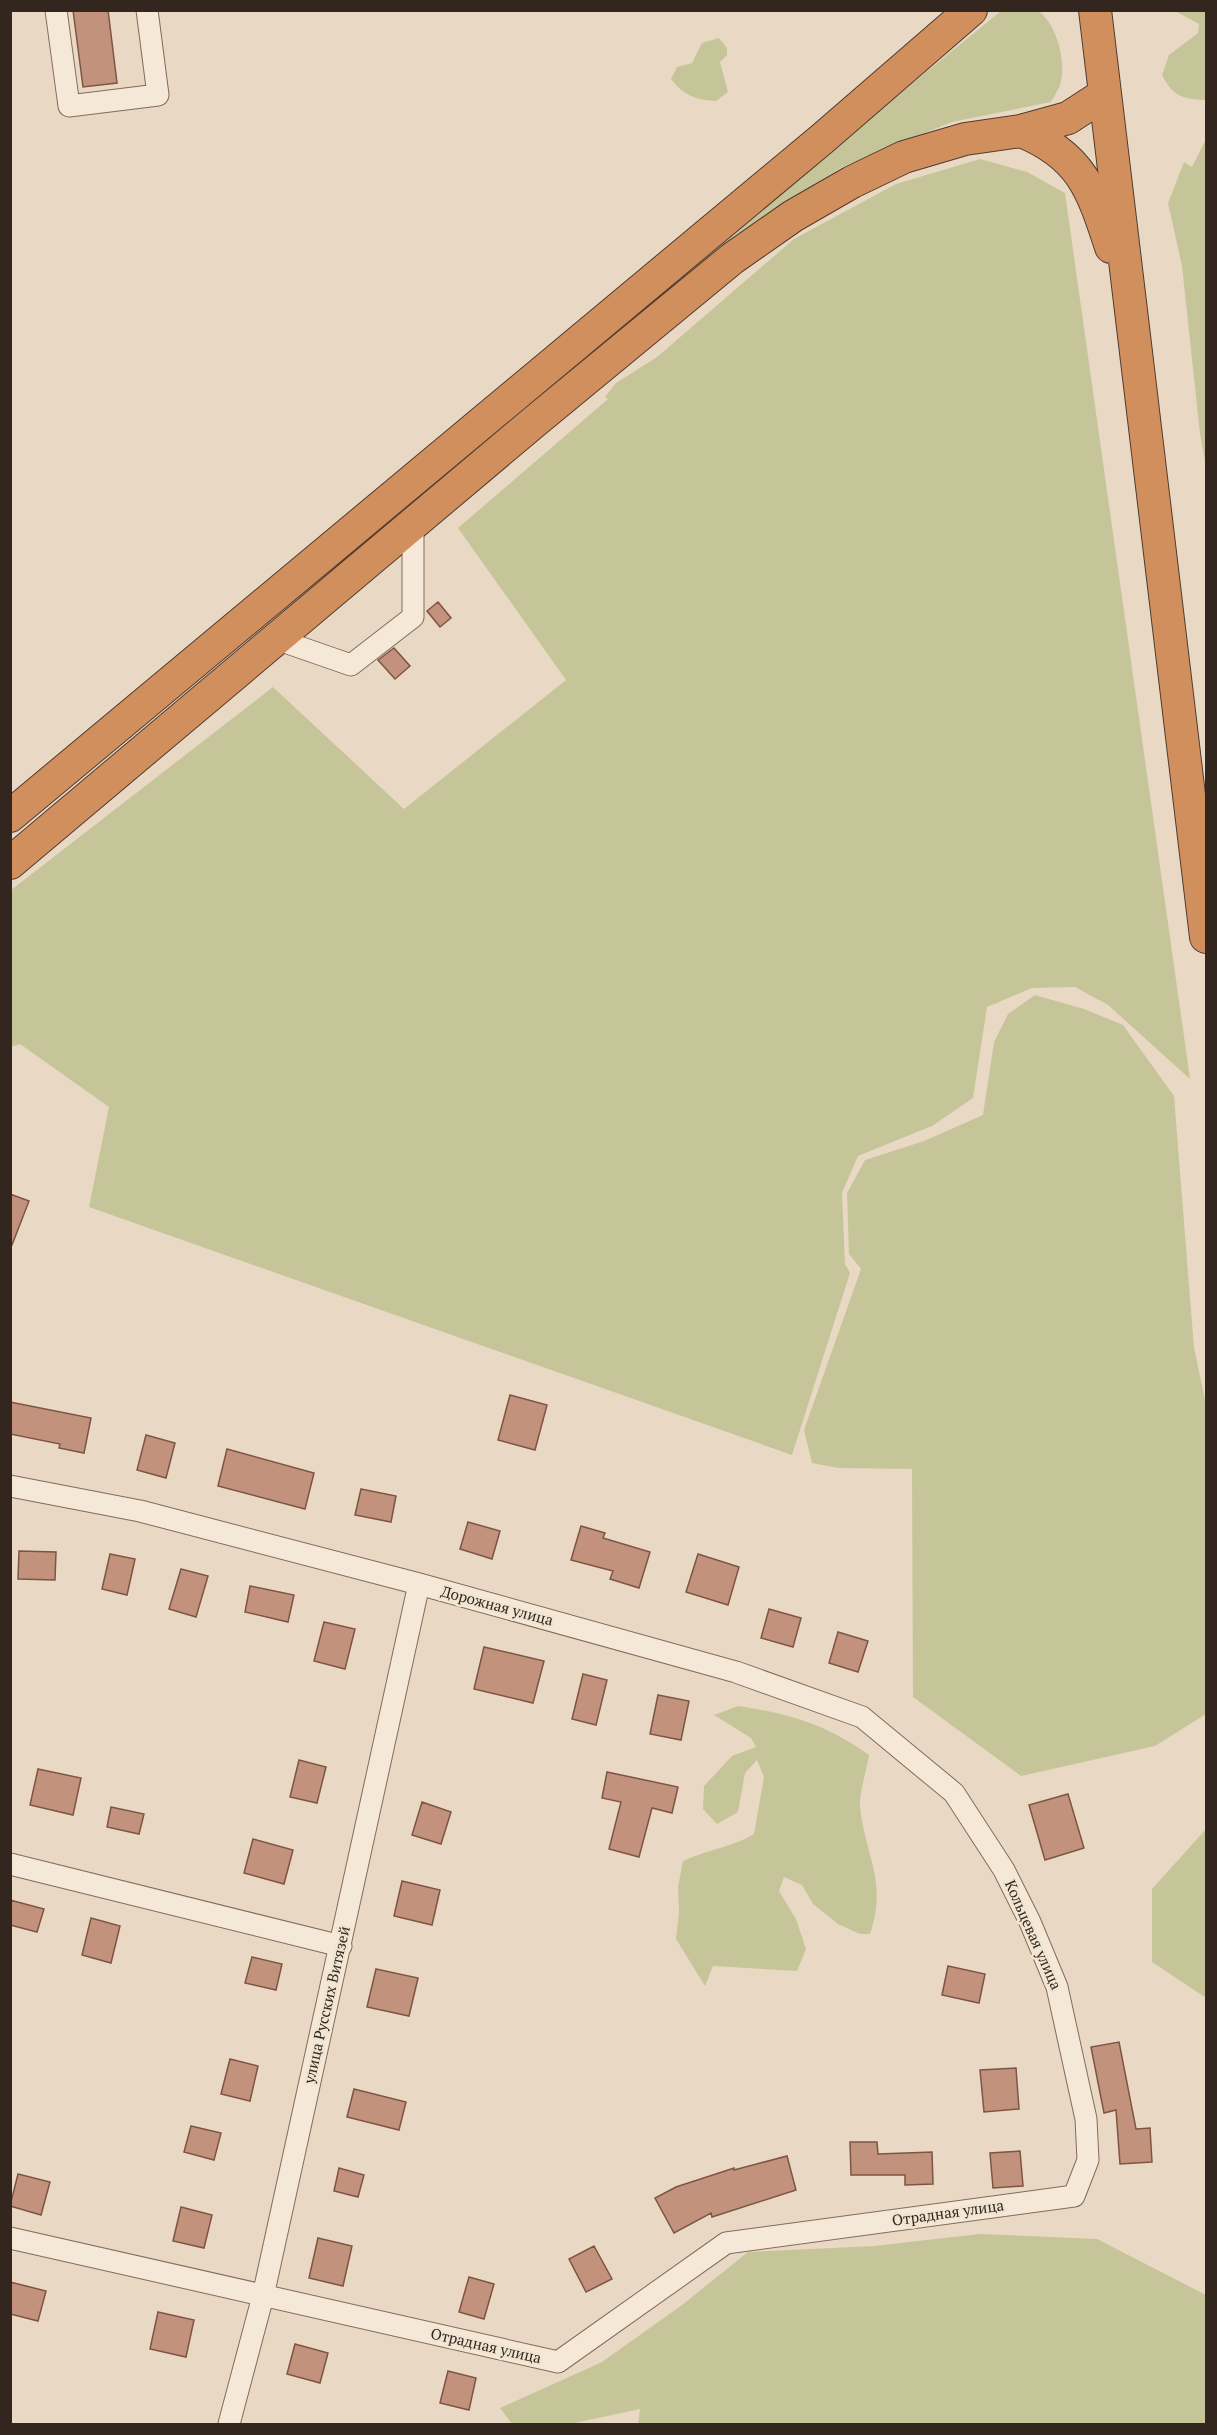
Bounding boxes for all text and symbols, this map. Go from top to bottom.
street label: Дорожная улица [439,1580,556,1630]
street label: Кольцевая улица [1001,1877,1067,1993]
street label: улица Русских Витязей [298,1924,354,2087]
street label: Отрадная улица [891,2194,1006,2230]
street label: Отрадная улица [429,2323,544,2368]

